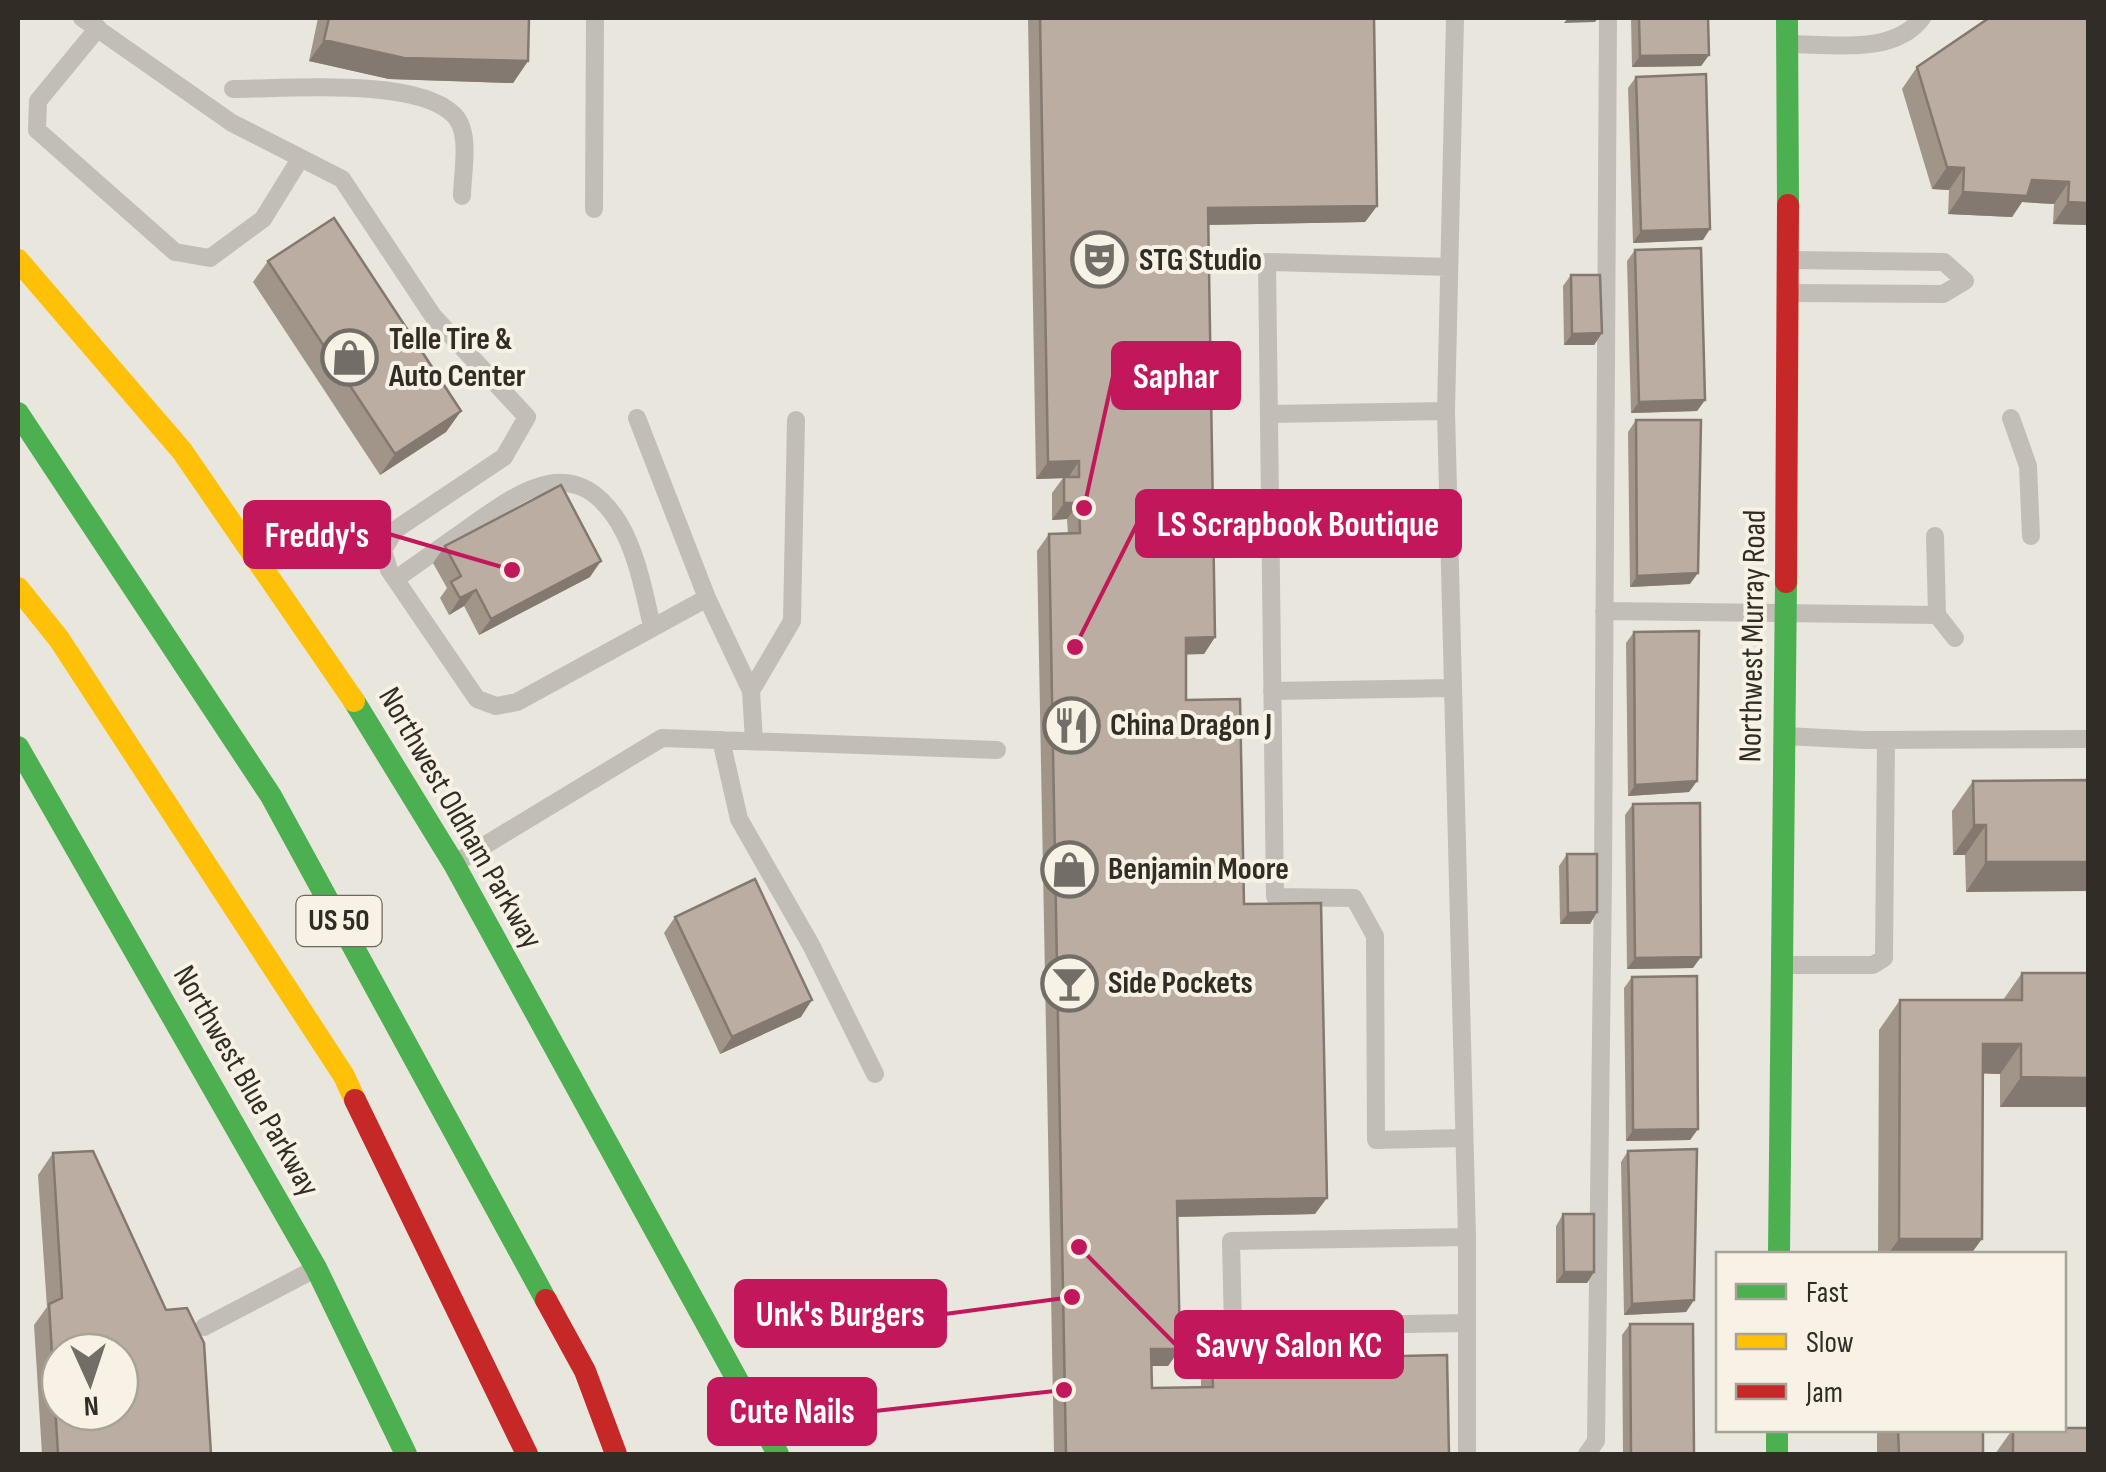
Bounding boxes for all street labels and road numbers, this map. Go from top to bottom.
street label: Northwest Murray Road [1731,509,1775,763]
street label: Northwest Oldham Parkway [369,680,551,956]
road number: US 50 [296,896,382,946]
street label: Northwest Blue Parkway [164,959,328,1203]

